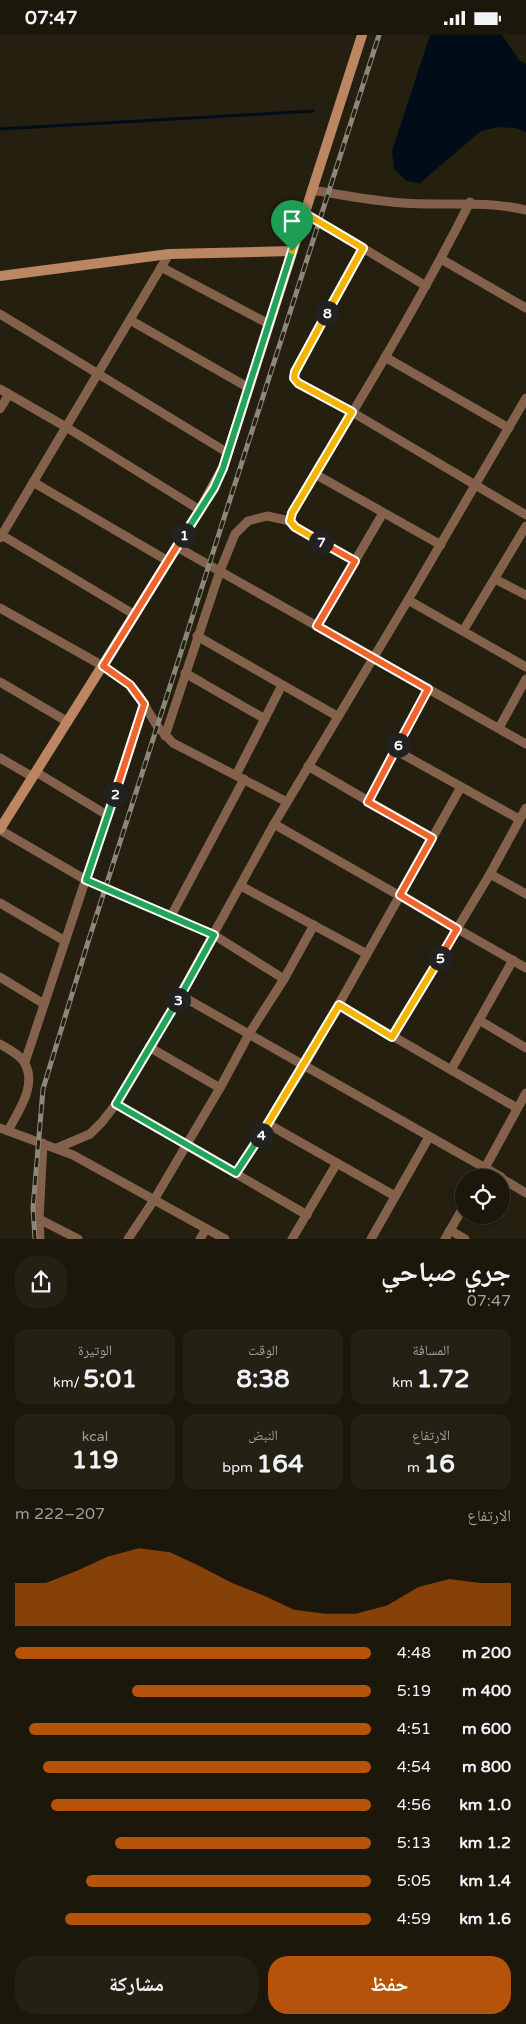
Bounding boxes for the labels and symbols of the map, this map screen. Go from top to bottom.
pin [271,200,313,251]
pin: 8 [314,301,340,325]
pin: 1 [172,523,196,547]
pin: 7 [308,529,334,555]
pin: 6 [386,733,410,757]
pin: 2 [102,781,128,807]
pin: 5 [428,945,452,971]
pin: 3 [166,987,190,1013]
pin: 4 [248,1123,274,1147]

